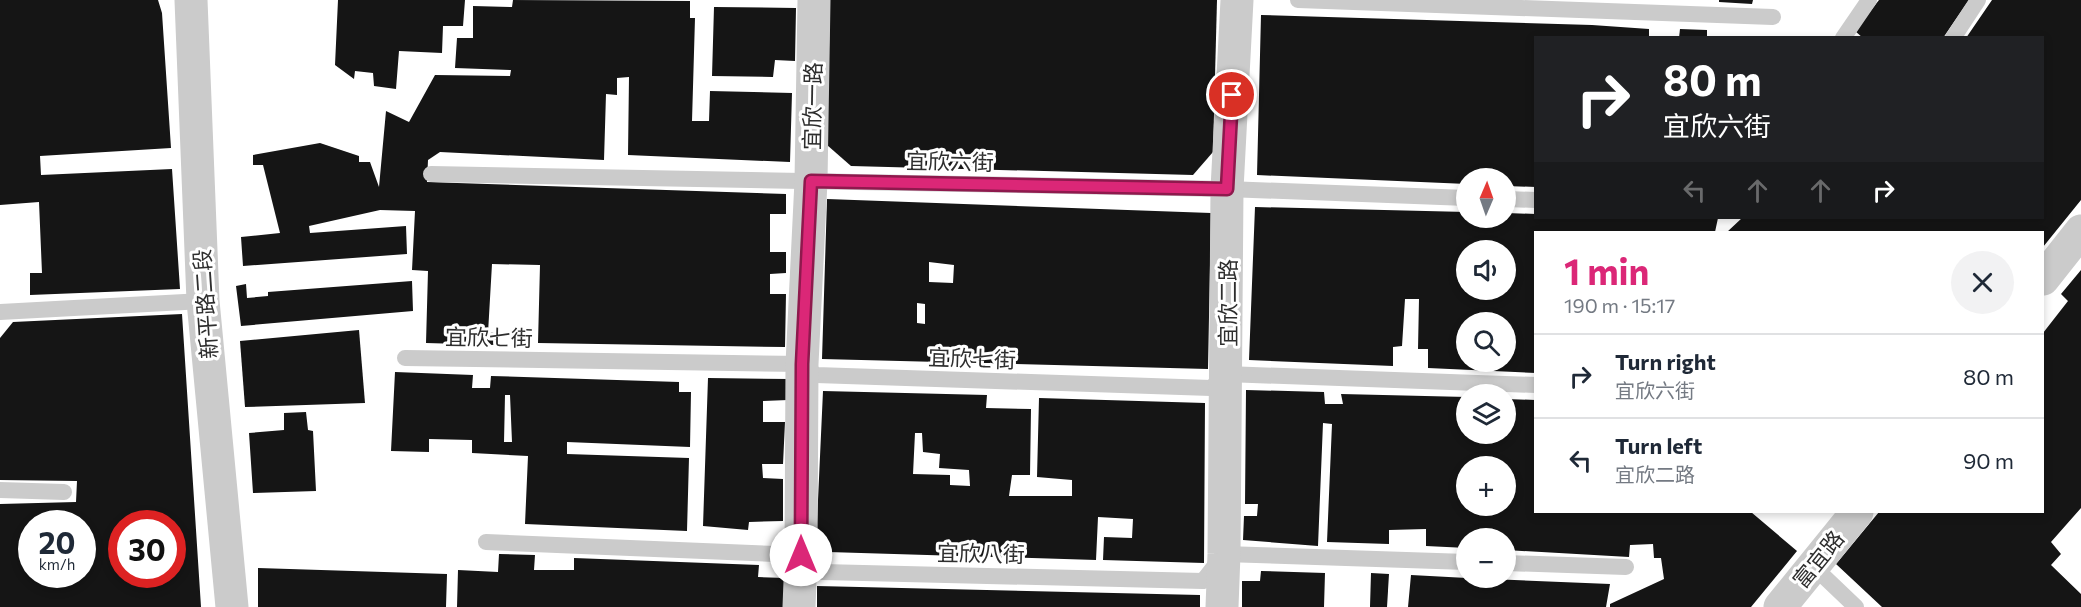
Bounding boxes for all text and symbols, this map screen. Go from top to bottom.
text: 80 m [1663,53,1762,105]
icon: right [1564,60,1642,138]
street label: 宜欣一路 [798,62,826,150]
pin [1206,69,1257,120]
icon: arrive [1215,78,1248,111]
text: 宜欣六街 [1663,109,1771,142]
street label: 宜欣六街 [906,147,994,175]
north arrow [1456,168,1516,228]
map controls [1456,168,1516,588]
icon: left [1678,174,1711,207]
icon: ahead [1741,174,1774,207]
icon: ahead [1804,174,1837,207]
icon: right [1867,174,1900,207]
button: sound [1456,240,1516,300]
street label: 新平路二段 [188,248,222,360]
text: 1 min [1564,248,1649,292]
button: close [1951,251,2014,314]
street label: 宜欣二路 [1214,259,1241,347]
text: 190 m · 15:17 [1564,293,1675,317]
button: search [1456,312,1516,372]
street label: 宜欣七街 [445,323,533,351]
street label: 宜欣七街 [928,343,1016,373]
text: Turn right [1615,348,1716,375]
icon: right [1564,360,1597,393]
text: 80 m [1963,363,2014,390]
text: 宜欣六街 [1615,378,1695,402]
button: layers [1456,384,1516,444]
text: Turn left [1615,432,1702,459]
icon: left [1564,444,1597,477]
text: 90 m [1963,447,2014,474]
button: + [1456,456,1516,516]
text: 宜欣二路 [1615,462,1695,486]
speed limit sign: 30 [108,510,186,588]
text: 20 [39,523,75,560]
position arrow [769,523,833,587]
street label: 富宜路 [1787,525,1849,593]
button: − [1456,528,1516,588]
street label: 宜欣八街 [937,539,1025,567]
text: km/h [39,555,75,573]

